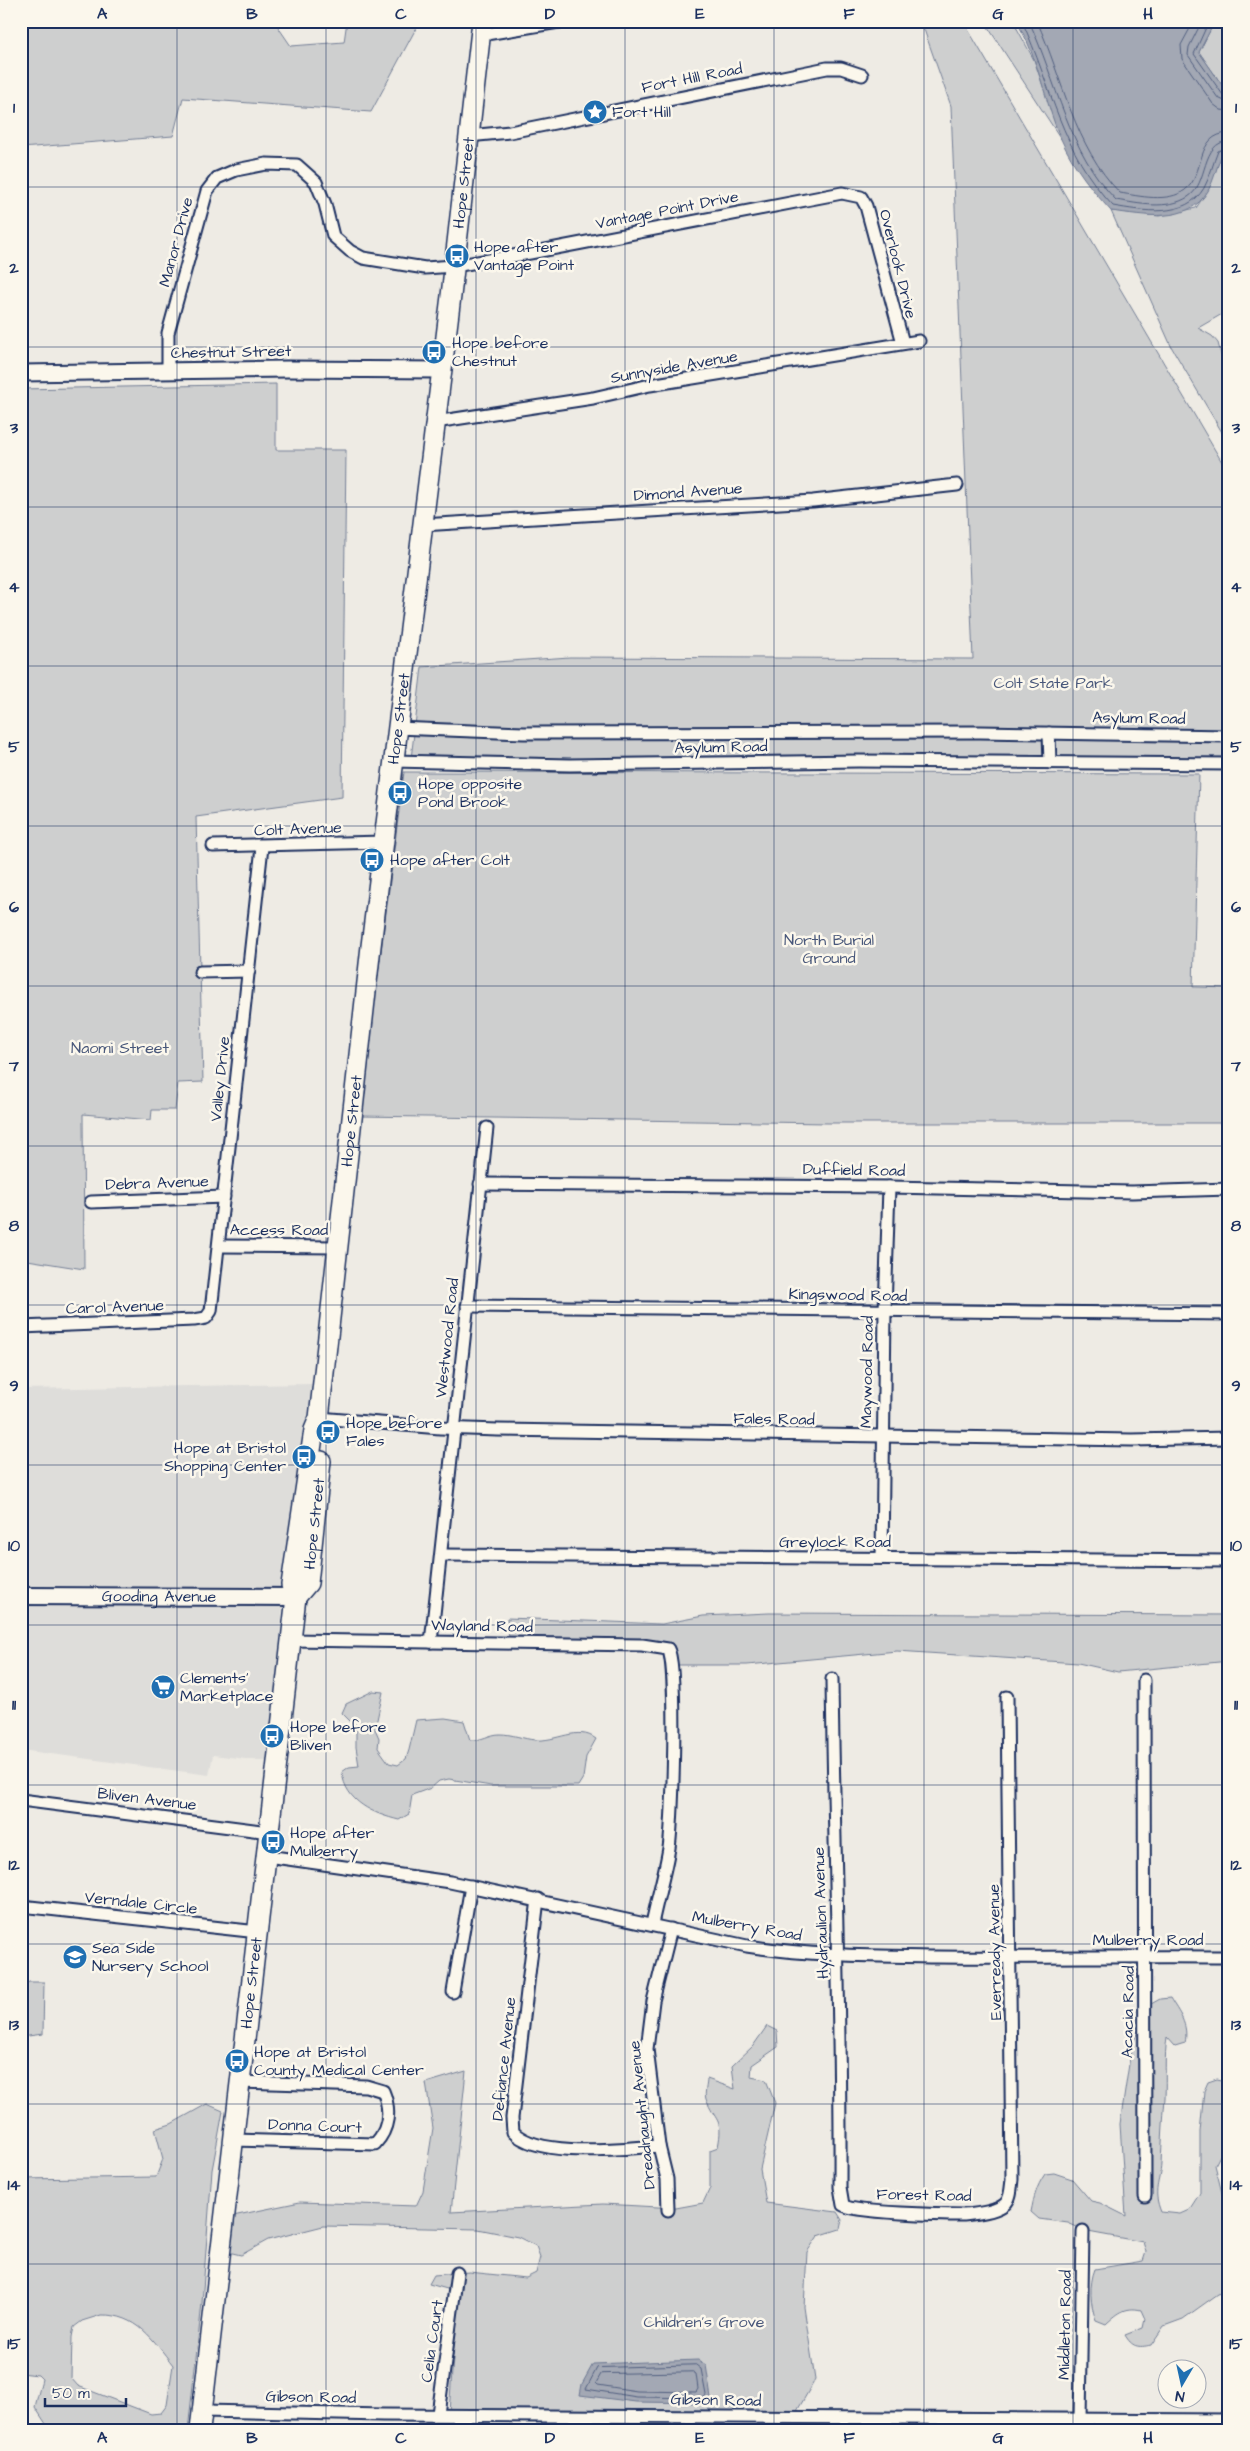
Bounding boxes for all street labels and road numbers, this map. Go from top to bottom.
street label: Fort Hill Road [640,57,744,99]
street label: Hope Street [448,135,480,230]
street label: Vantage Point Drive [594,185,741,236]
street label: Manor Drive [153,194,199,289]
street label: Overlook Drive [874,207,922,321]
street label: Chestnut Street [170,340,292,364]
street label: Sunnyside Avenue [609,345,740,390]
street label: Dimond Avenue [633,477,743,507]
street label: Hope Street [382,671,416,766]
street label: Asylum Road [1092,706,1186,731]
street label: Asylum Road [674,735,768,760]
street label: Colt Avenue [254,816,343,842]
street label: Valley Drive [205,1035,236,1123]
street label: Hope Street [336,1074,368,1168]
street label: Duffield Road [803,1158,905,1182]
street label: Debra Avenue [105,1170,209,1196]
street label: Access Road [230,1219,328,1241]
street label: Westwood Road [430,1277,464,1399]
street label: Kingswood Road [788,1283,908,1308]
street label: Carol Avenue [66,1294,165,1320]
street label: Maywood Road [855,1316,880,1428]
street label: Fales Road [733,1407,815,1431]
street label: Hope Street [298,1476,330,1571]
street label: Greylock Road [779,1531,891,1554]
street label: Gooding Avenue [102,1585,217,1608]
street label: Wayland Road [431,1614,533,1639]
street label: Bliven Avenue [96,1782,198,1816]
street label: Hydraulion Avenue [808,1846,835,1979]
street label: Everready Avenue [983,1883,1008,2020]
street label: Verndale Circle [84,1886,199,1920]
street label: Mulberry Road [690,1906,804,1947]
street label: Mulberry Road [1092,1929,1204,1952]
street label: Hope Street [235,1935,268,2030]
street label: Acacia Road [1116,1966,1140,2058]
street label: Defiance Avenue [487,1996,521,2122]
street label: Dreadnaught Avenue [623,2039,662,2190]
street label: Donna Court [268,2113,363,2139]
street label: Forest Road [876,2183,972,2207]
street label: Middleton Road [1053,2270,1077,2380]
street label: Celia Court [415,2298,449,2384]
street label: Gibson Road [265,2385,357,2409]
street label: Gibson Road [670,2388,762,2412]

